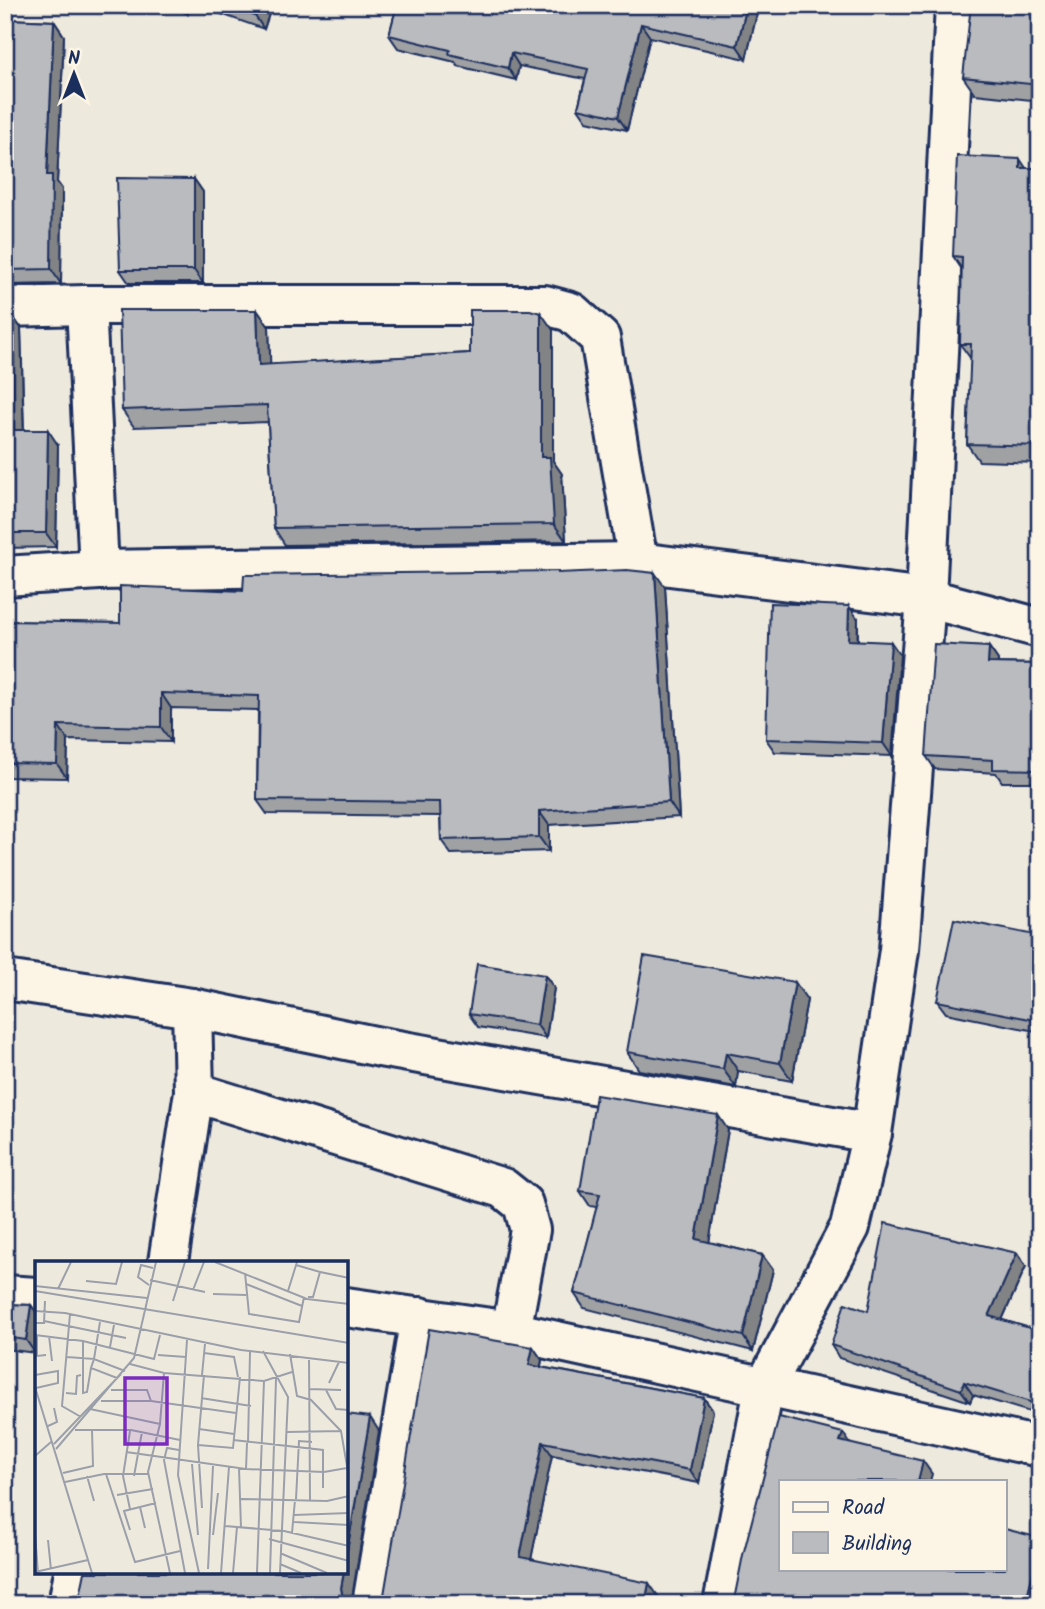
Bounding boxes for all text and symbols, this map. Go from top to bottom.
north arrow [38,38,108,108]
text: N [68,44,80,74]
inset map [35,1261,348,1574]
legend [779,1480,1006,1570]
text: Road [842,1492,885,1525]
text: Building [842,1528,912,1561]

